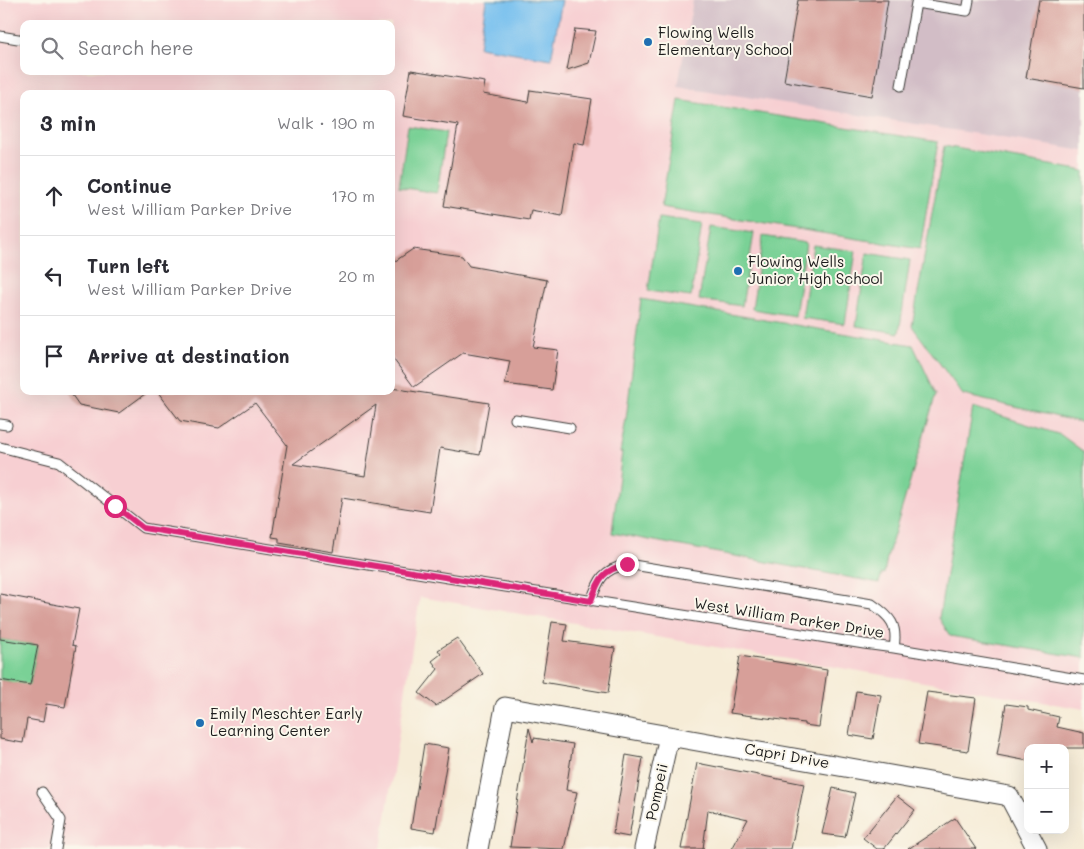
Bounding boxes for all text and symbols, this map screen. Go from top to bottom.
search box [20,20,395,75]
place label: Flowing Wells Elementary School [658,22,793,59]
icon: search [38,34,66,62]
text: Search here [78,35,194,60]
marker: Flowing Wells Elementary School [642,36,654,48]
text: 3 min [40,109,96,136]
text: Walk · 190 m [277,112,375,133]
text: Continue [87,173,172,198]
icon: ahead [40,182,68,210]
text: 170 m [331,185,375,206]
text: West William Parker Drive [87,198,292,219]
place label: Flowing Wells Junior High School [748,251,883,288]
text: Turn left [87,253,170,278]
icon: left [40,262,68,290]
text: 20 m [338,265,375,286]
marker: Flowing Wells Junior High School [732,265,744,277]
text: West William Parker Drive [87,278,292,299]
icon: arrive [40,342,68,370]
text: Arrive at destination [87,343,290,368]
route start [104,495,127,518]
route end [616,553,639,576]
street label: West William Parker Drive [693,592,886,642]
place label: Emily Meschter Early Learning Center [210,703,363,740]
marker: Emily Meschter Early Learning Center [194,717,206,729]
street label: Capri Drive [743,738,831,772]
map controls [1024,744,1069,834]
button: + [1024,744,1069,789]
street label: Pompeii [640,761,672,822]
button: − [1024,789,1069,834]

